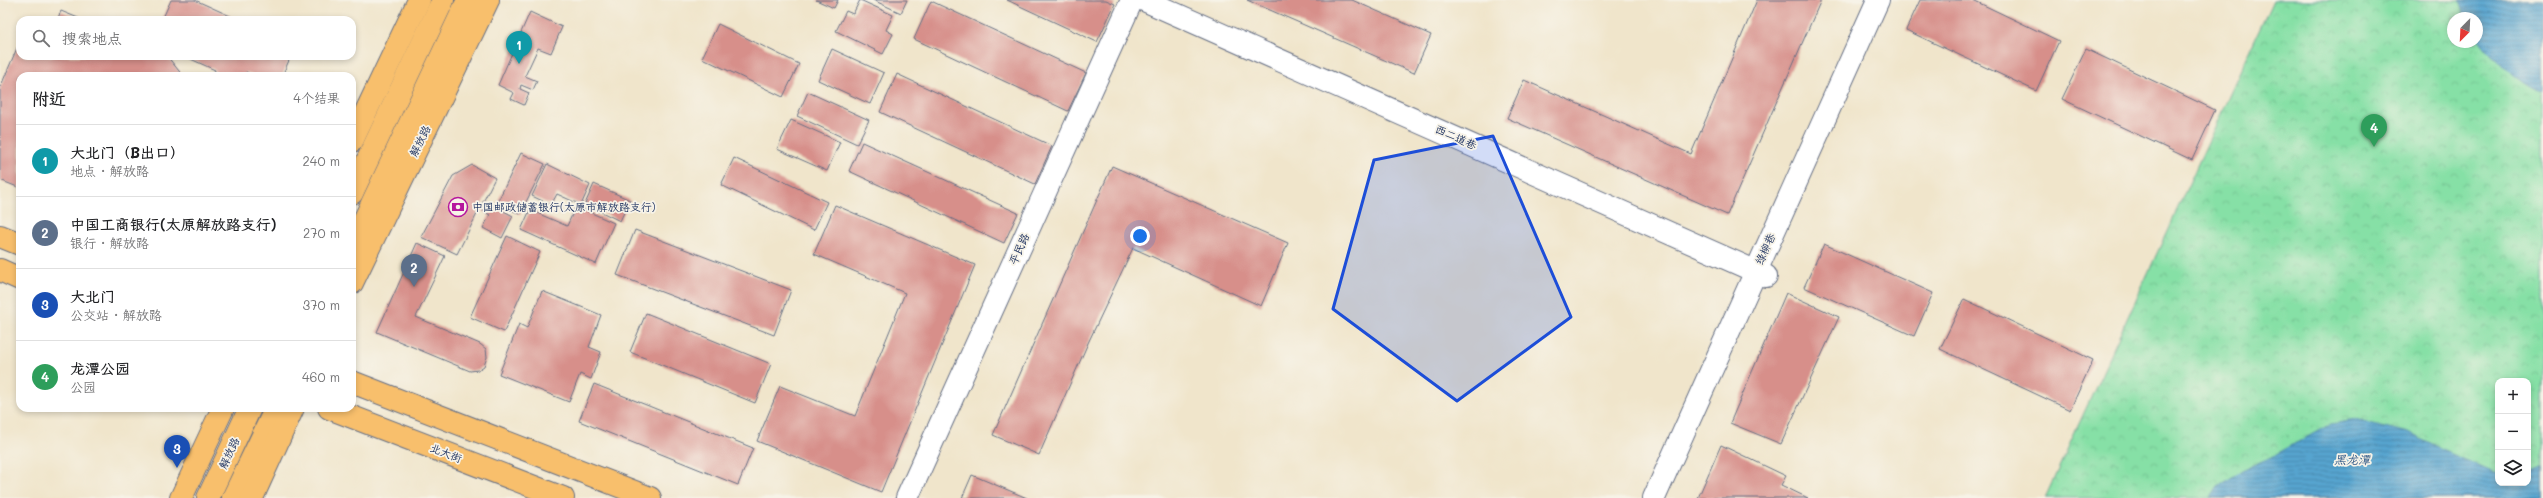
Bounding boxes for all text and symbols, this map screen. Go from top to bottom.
north arrow [2447,12,2483,48]
search box [16,16,356,60]
icon: search [30,27,52,49]
text: 搜索地点 [62,28,122,48]
pin: 1 [506,31,532,64]
text: 附近 [32,87,66,109]
text: 4个结果 [293,89,340,106]
pin: 4 [2361,114,2387,147]
street label: 西二道巷 [1433,121,1479,152]
street label: 解放路 [406,123,434,159]
text: 大北门（B出口） [70,142,185,162]
text: 1 [42,152,48,169]
text: 240 m [303,152,340,169]
text: 地点 · 解放路 [70,162,149,179]
bank icon: 中国邮政储蓄银行(太原市解放路支行) [447,196,469,218]
place label: 中国邮政储蓄银行(太原市解放路支行) [472,199,656,214]
text: 中国工商银行(太原解放路支行) [70,214,276,234]
text: 2 [41,224,49,241]
text: 270 m [303,224,340,241]
your location [1130,226,1150,246]
street label: 平民路 [1005,231,1032,267]
street label: 绿柳巷 [1751,231,1778,267]
text: 银行 · 解放路 [70,234,149,251]
pin: 2 [401,254,427,287]
text: 大北门 [70,286,115,306]
text: 3 [41,296,49,313]
text: 370 m [303,296,340,313]
text: 公交站 · 解放路 [70,306,162,323]
text: 龙潭公园 [70,358,130,378]
text: 4 [41,368,49,385]
text: 460 m [302,368,340,385]
text: 公园 [70,378,96,395]
map controls [2495,378,2531,486]
button: + [2495,378,2531,414]
button: − [2495,414,2531,450]
pin: 3 [164,435,190,468]
street label: 解放路 [215,435,242,471]
street label: 北大街 [428,440,465,466]
button: layers [2495,450,2531,486]
water label: 黑龙潭 [2334,451,2371,467]

